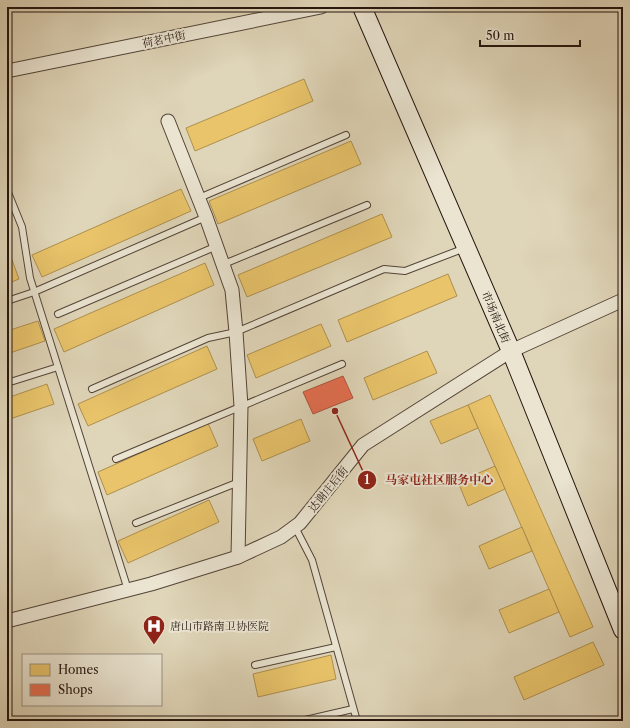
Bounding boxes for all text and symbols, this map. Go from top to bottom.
scale bar [480,22,580,48]
street label: 荷茗中街 [141,28,187,50]
text: 50 m [486,28,515,43]
street label: 市场南北街 [479,289,513,345]
street label: 达谢庄后街 [305,463,351,515]
callout: 马家屯社区服务中心 [357,468,501,492]
text: 1 [364,472,370,487]
text: 马家屯社区服务中心 [385,472,493,487]
hospital icon: 唐山市路南卫协医院 [141,613,167,646]
place label: 唐山市路南卫协医院 [170,619,269,633]
legend [22,654,162,706]
text: Homes [58,662,98,677]
text: Shops [58,682,93,697]

